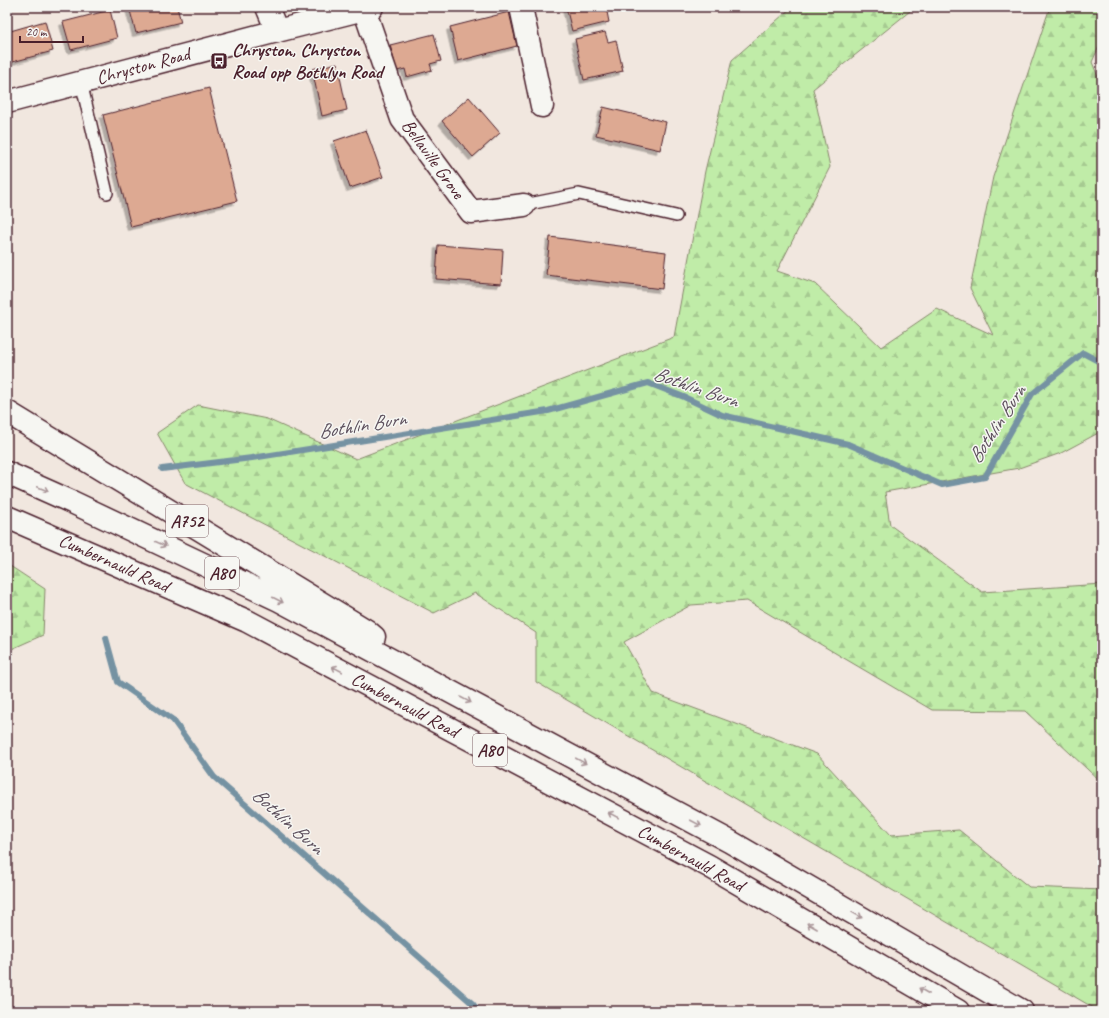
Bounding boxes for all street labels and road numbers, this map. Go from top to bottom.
street label: Chryston Road [94,41,196,90]
street label: Bellaville Grove [396,114,471,205]
road number: A752 [166,505,208,537]
street label: Cumbernauld Road [55,528,176,599]
road number: A80 [205,557,239,589]
street label: Cumbernauld Road [347,667,466,745]
road number: A80 [473,734,507,766]
street label: Cumbernauld Road [633,819,752,899]

